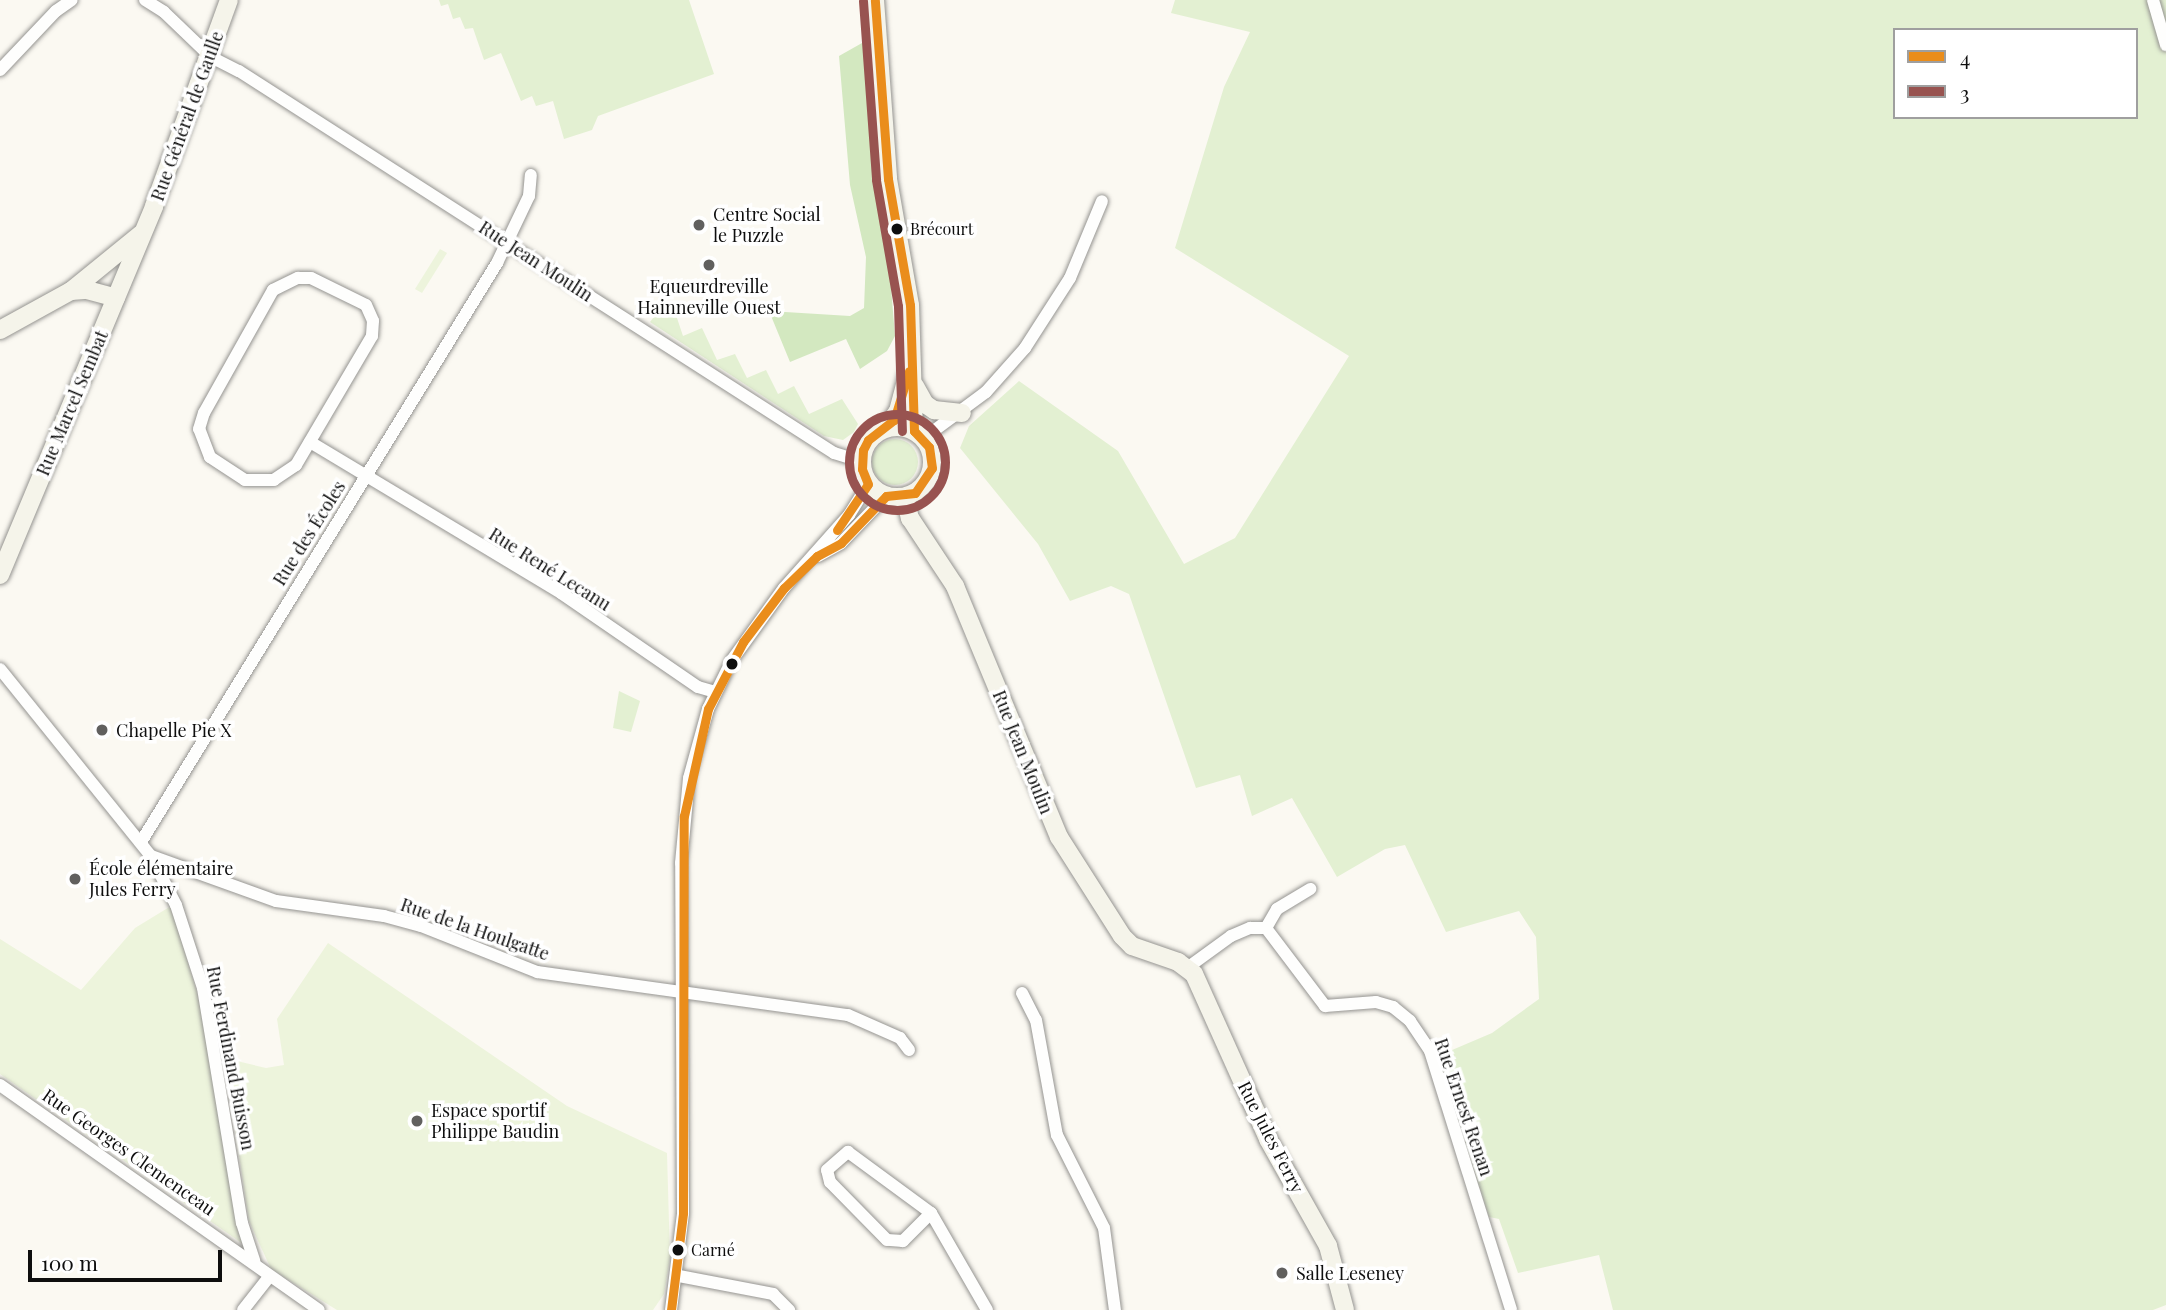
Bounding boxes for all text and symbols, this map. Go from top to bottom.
street label: Rue Général de Gaulle [146,28,228,204]
legend [1893,28,2138,119]
text: 4 [1960,43,1970,71]
text: 3 [1960,78,1969,106]
place label: Centre Social le Puzzle [713,204,821,246]
street label: Rue Jean Moulin [475,216,597,306]
marker: Centre Social le Puzzle [691,217,707,233]
place label: Brécourt [910,219,973,239]
marker: Brécourt [890,222,904,236]
marker: Equeurdreville Hainneville Ouest [701,257,717,273]
place label: Equeurdreville Hainneville Ouest [637,276,781,318]
street label: Rue Marcel Sembat [32,327,112,479]
street label: Rue des Écoles [268,477,350,589]
street label: Rue René Lecanu [485,523,615,615]
unlabelled marker [725,657,739,671]
street label: Rue Jean Moulin [988,687,1058,817]
place label: Chapelle Pie X [116,719,232,741]
marker: Chapelle Pie X [94,722,110,738]
place label: École élémentaire Jules Ferry [89,858,233,900]
marker: École élémentaire Jules Ferry [67,871,83,887]
street label: Rue de la Houlgatte [397,893,553,965]
street label: Rue Ferdinand Buisson [203,964,259,1152]
street label: Rue Ernest Renan [1430,1035,1498,1179]
street label: Rue Jules Ferry [1234,1078,1308,1196]
street label: Rue Georges Clemenceau [38,1084,220,1220]
place label: Espace sportif Philippe Baudin [431,1100,559,1142]
marker: Espace sportif Philippe Baudin [409,1113,425,1129]
scale bar [32,1236,226,1280]
place label: Carné [691,1240,735,1260]
marker: Carné [671,1243,685,1257]
text: 100 m [41,1248,98,1276]
place label: Salle Leseney [1296,1262,1404,1284]
marker: Salle Leseney [1274,1265,1290,1281]

